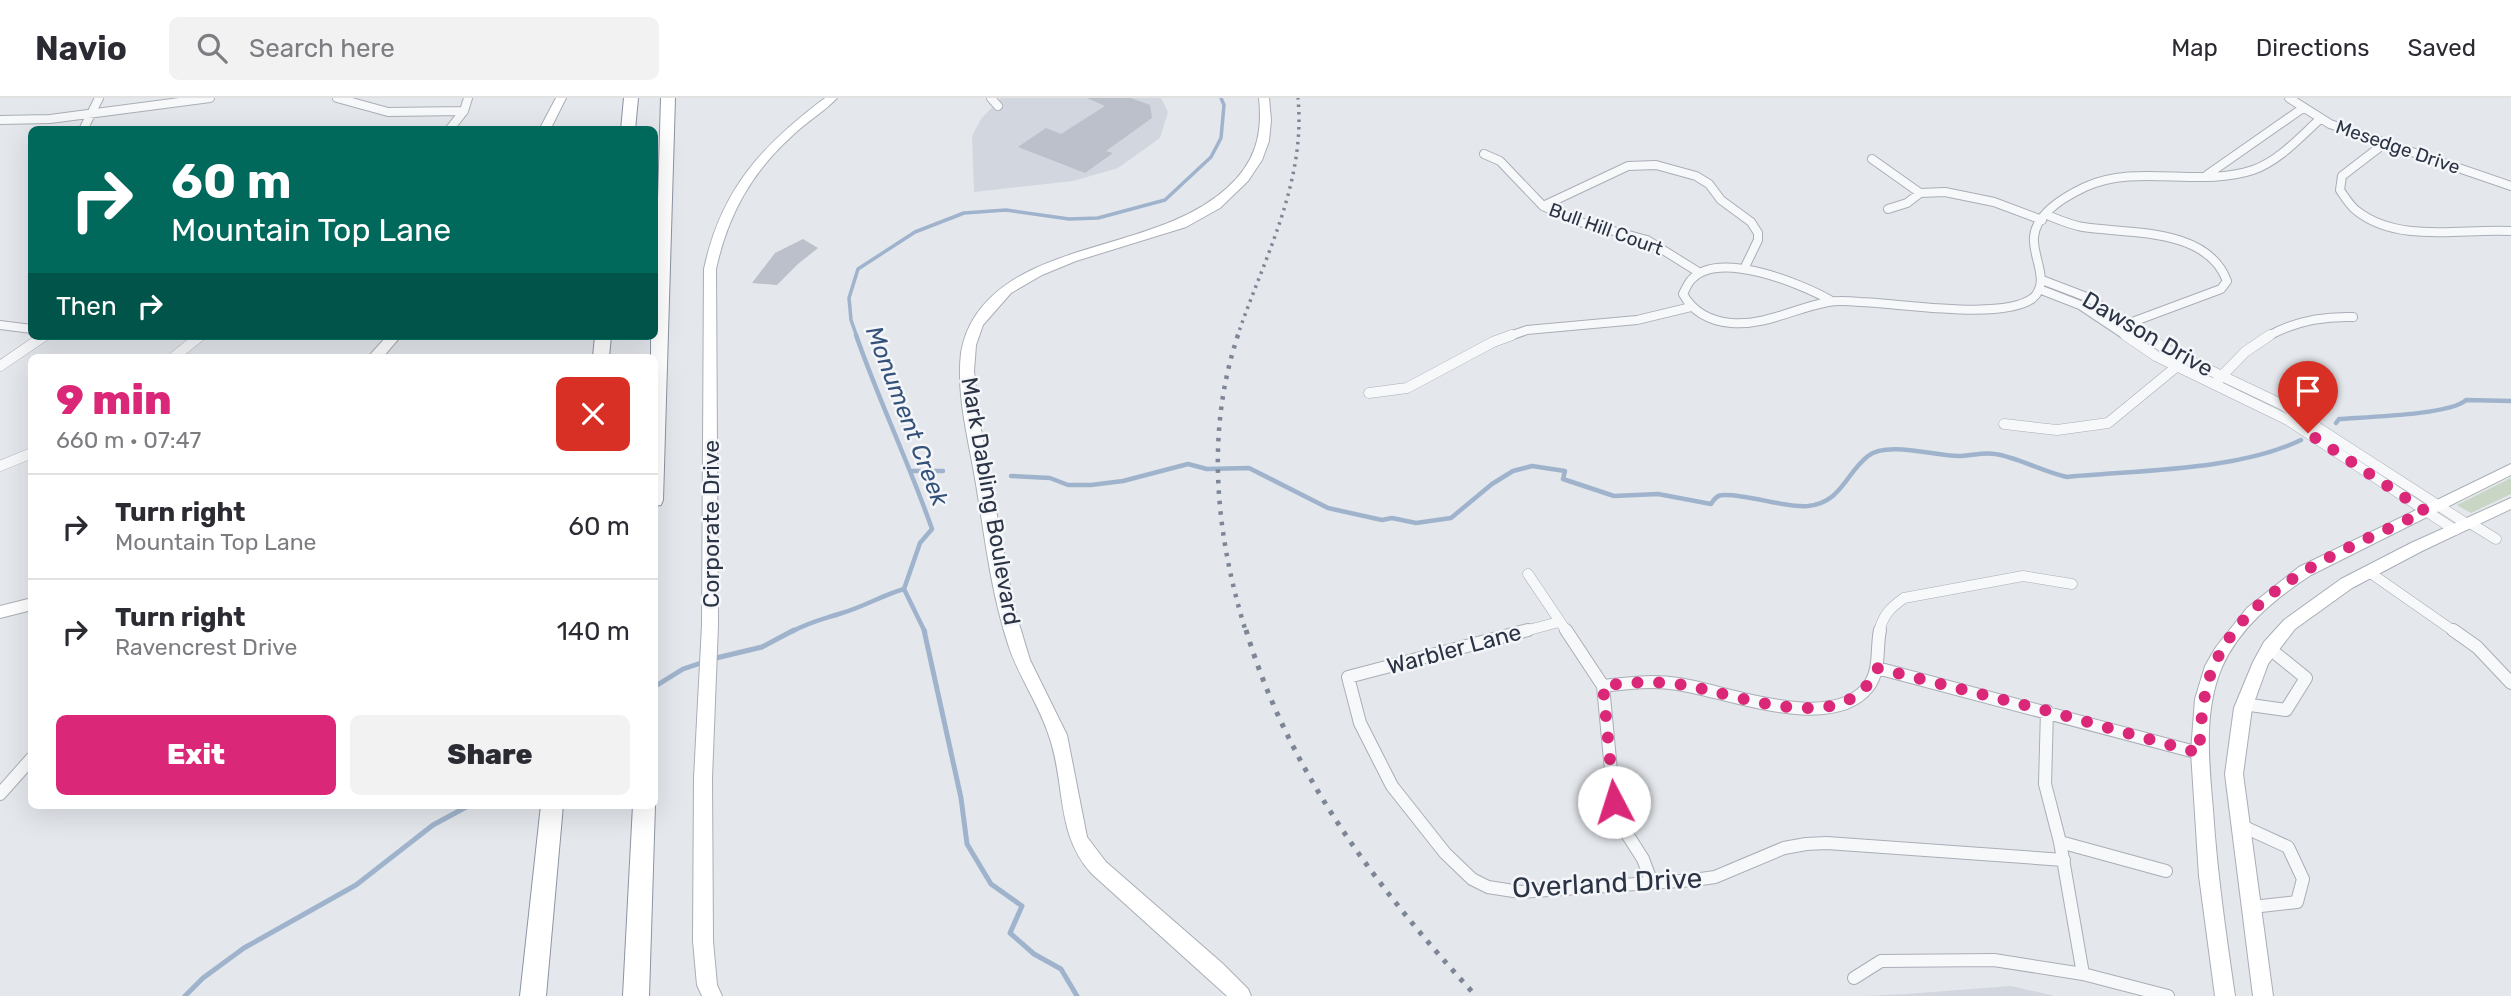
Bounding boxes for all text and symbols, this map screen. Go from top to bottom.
search box [169,17,659,80]
text: Navio [35,29,127,68]
icon: search [193,29,231,67]
text: Search here [249,33,395,64]
text: Map [2171,34,2218,62]
text: Directions [2256,34,2369,62]
text: Saved [2407,34,2476,62]
street label: Mesedge Drive [2333,115,2463,179]
text: 60 m [171,152,292,210]
icon: right [56,154,147,245]
street label: Bull Hill Court [1546,198,1667,260]
text: Mountain Top Lane [171,211,451,249]
street label: Dawson Drive [2078,285,2218,383]
icon: right [131,287,169,325]
text: Then [56,291,117,322]
water label: Monument Creek [860,322,954,510]
pin [2278,361,2338,433]
icon: arrive [2289,372,2327,410]
text: 9 min [56,375,172,425]
street label: Mark Dabling Boulevard [955,375,1027,627]
button: close [556,377,630,451]
text: 660 m · 07:47 [56,426,201,454]
street label: Corporate Drive [697,440,725,608]
text: Turn right [115,497,245,528]
icon: right [56,508,94,546]
text: 60 m [568,511,630,542]
text: Mountain Top Lane [115,528,316,556]
text: Turn right [115,602,245,633]
icon: right [56,613,94,651]
text: 140 m [557,616,630,647]
street label: Warbler Lane [1384,618,1524,680]
text: Ravencrest Drive [115,633,297,661]
button: Exit [56,715,336,795]
button: Share [350,715,630,795]
position arrow [1577,765,1651,839]
street label: Overland Drive [1511,862,1703,904]

